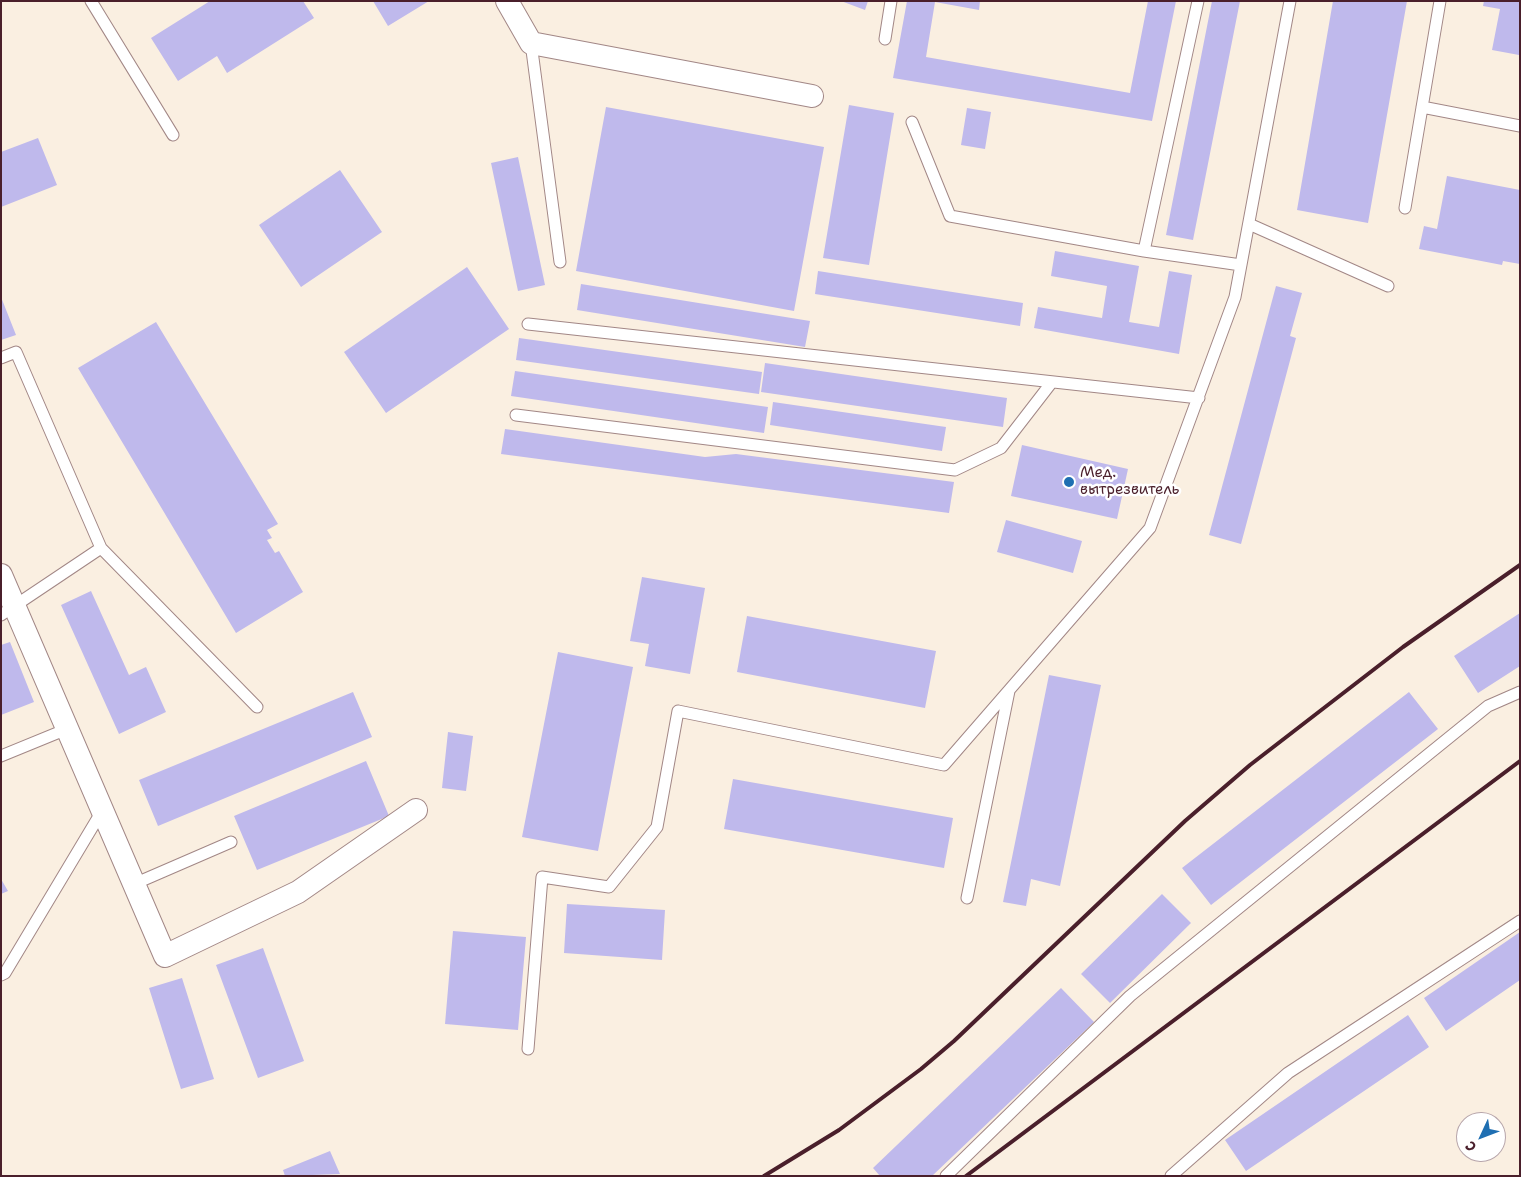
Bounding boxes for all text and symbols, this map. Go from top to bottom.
place label: Мед. вытрезвитель [1080,464,1179,499]
marker: Мед. вытрезвитель [1062,475,1076,489]
north arrow [1456,1112,1506,1162]
text: С [1461,1137,1480,1156]

